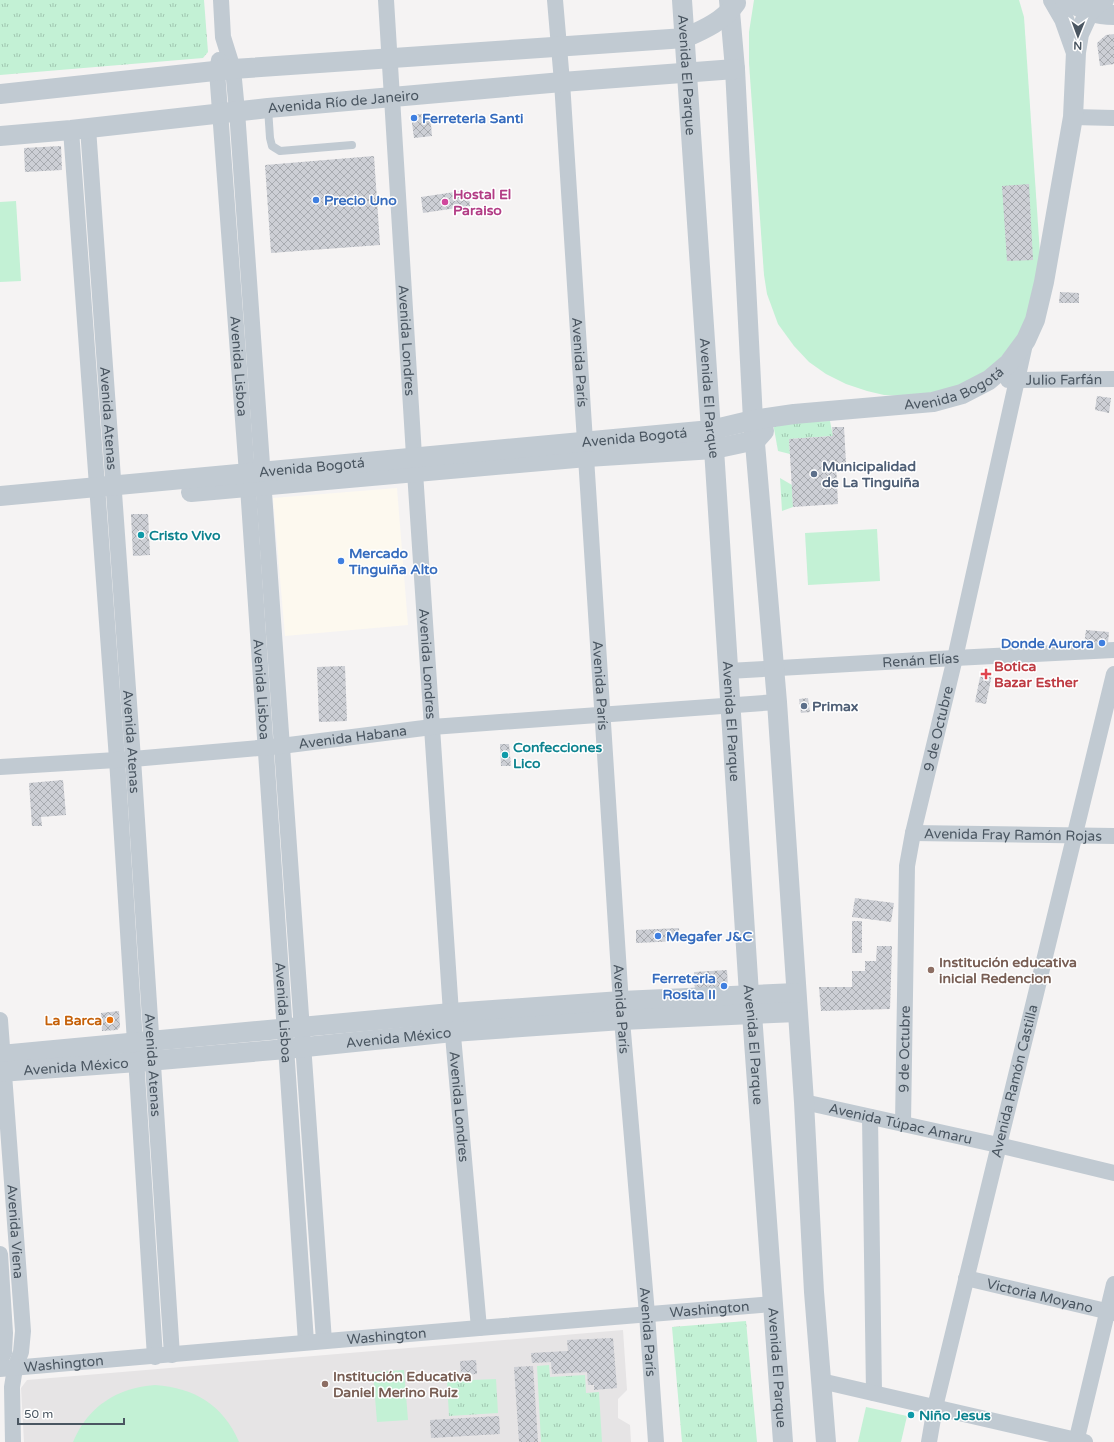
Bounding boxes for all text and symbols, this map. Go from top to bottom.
street label: Avenida El Parque [674,14,700,136]
north arrow [1058,16,1098,56]
text: N [1073,39,1082,52]
street label: Avenida Río de Janeiro [267,86,420,116]
place label: Ferreteria Santi [422,110,524,127]
marker: Ferreteria Santi [409,113,419,123]
place label: Hostal El Paraiso [453,186,511,219]
place label: Precio Uno [324,192,397,209]
marker: Precio Uno [311,195,321,205]
marker: Hostal El Paraiso [440,197,450,207]
street label: Avenida Londres [395,284,419,397]
street label: Avenida Lisboa [227,315,251,417]
street label: Avenida París [569,317,591,408]
street label: Avenida El Parque [696,337,723,459]
street label: Avenida Bogotá [903,363,1007,413]
street label: Avenida Atenas [97,366,121,471]
street label: Julio Farfán [1026,371,1102,388]
street label: Avenida Bogotá [581,424,688,450]
street label: Avenida Bogotá [258,454,365,480]
place label: Municipalidad de La Tinguiña [822,458,920,491]
marker: Municipalidad de La Tinguiña [809,469,819,479]
place label: Cristo Vivo [149,527,221,544]
marker: Cristo Vivo [136,530,146,540]
place label: Mercado Tinguiña Alto [348,545,438,578]
marker: Mercado Tinguiña Alto [336,556,346,566]
street label: Avenida Londres [416,608,440,720]
place label: Donde Aurora [1001,635,1094,652]
street label: Avenida Lisboa [250,638,274,740]
marker: Donde Aurora [1097,638,1107,648]
street label: Avenida París [589,640,612,731]
street label: Renán Elías [882,649,960,671]
place label: Botica Bazar Esther [994,658,1079,691]
street label: Avenida El Parque [719,660,744,782]
marker: Botica Bazar Esther [981,669,991,679]
street label: 9 de Octubre [920,684,957,773]
street label: Avenida Atenas [120,689,144,794]
place label: Primax [812,698,859,715]
marker: Primax [799,701,809,711]
street label: Avenida Habana [297,722,408,752]
place label: Confecciones Lico [513,739,603,772]
marker: Confecciones Lico [500,750,510,760]
street label: Avenida Fray Ramón Rojas [924,825,1102,844]
place label: Megafer J&C [666,928,752,945]
marker: Megafer J&C [653,931,663,941]
place label: Institución educativa inicial Redencion [939,954,1077,987]
street label: Avenida Lisboa [272,961,296,1063]
street label: Avenida París [610,963,633,1055]
marker: Institución educativa inicial Redencion [926,965,936,975]
place label: Ferreteria Rosita II [652,970,716,1003]
marker: Ferreteria Rosita II [719,981,729,991]
street label: Avenida El Parque [740,984,767,1105]
street label: Avenida Ramón Castilla [987,1003,1041,1159]
street label: 9 de Octubre [895,1005,913,1093]
place label: La Barca [44,1012,102,1029]
street label: Avenida Atenas [141,1012,165,1117]
marker: La Barca [105,1015,115,1025]
street label: Avenida México [345,1024,452,1051]
street label: Avenida Londres [446,1050,473,1163]
street label: Avenida México [22,1054,129,1079]
street label: Avenida Túpac Amaru [827,1099,974,1148]
street label: Avenida Viena [4,1183,28,1279]
street label: Victoria Moyano [985,1275,1095,1316]
street label: Avenida París [636,1286,660,1378]
street label: Washington [669,1297,750,1321]
street label: Avenida El Parque [765,1307,790,1429]
street label: Washington [346,1324,427,1348]
street label: Washington [23,1352,104,1375]
place label: Institución Educativa Daniel Merino Ruiz [333,1368,472,1401]
marker: Institución Educativa Daniel Merino Ruiz [320,1379,330,1389]
scale bar [18,1400,124,1426]
text: 50 m [24,1407,53,1421]
place label: Niño Jesus [919,1407,991,1424]
marker: Niño Jesus [906,1410,916,1420]

